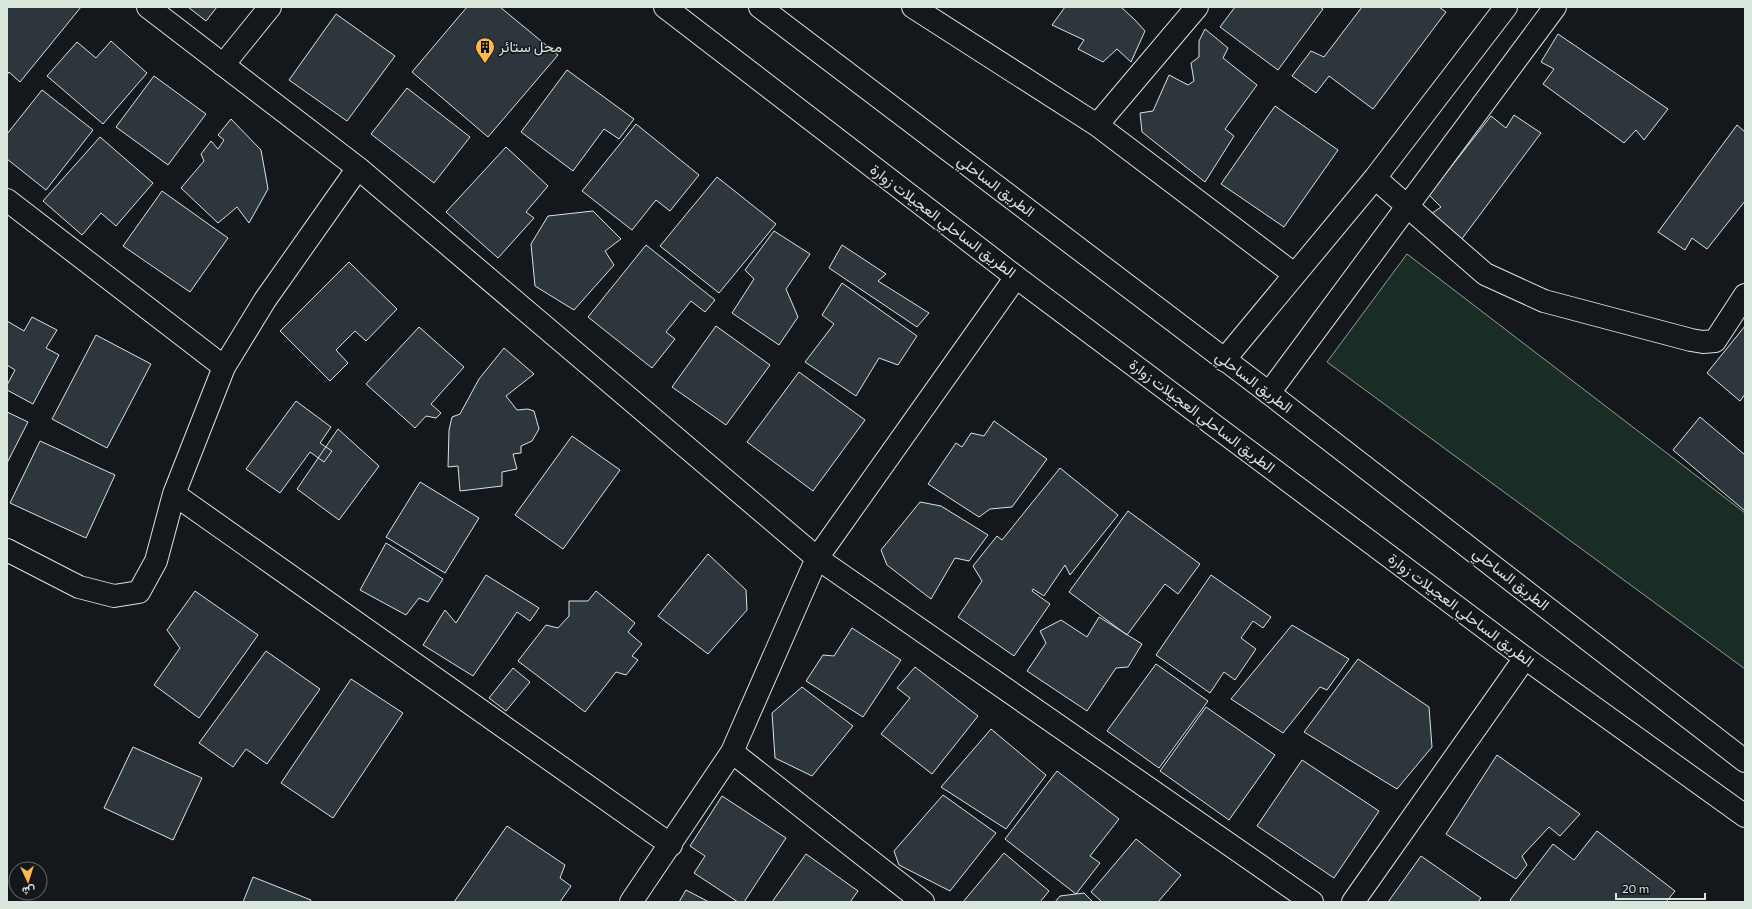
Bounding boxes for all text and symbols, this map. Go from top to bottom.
building icon: محل ستائر [474,36,496,64]
place label: محل ستائر [498,37,562,56]
street label: الطريق الساحلي [952,150,1039,224]
street label: الطريق الساحلي العجيلات زوارة [864,160,1020,285]
street label: الطريق الساحلي [1210,346,1297,420]
street label: الطريق الساحلي العجيلات زوارة [1123,355,1279,480]
street label: الطريق الساحلي [1467,543,1553,617]
street label: الطريق الساحلي العجيلات زوارة [1382,549,1538,674]
north arrow [8,861,48,901]
scale bar [1616,875,1705,901]
text: 20 m [1622,881,1649,895]
text: ش [22,884,36,898]

